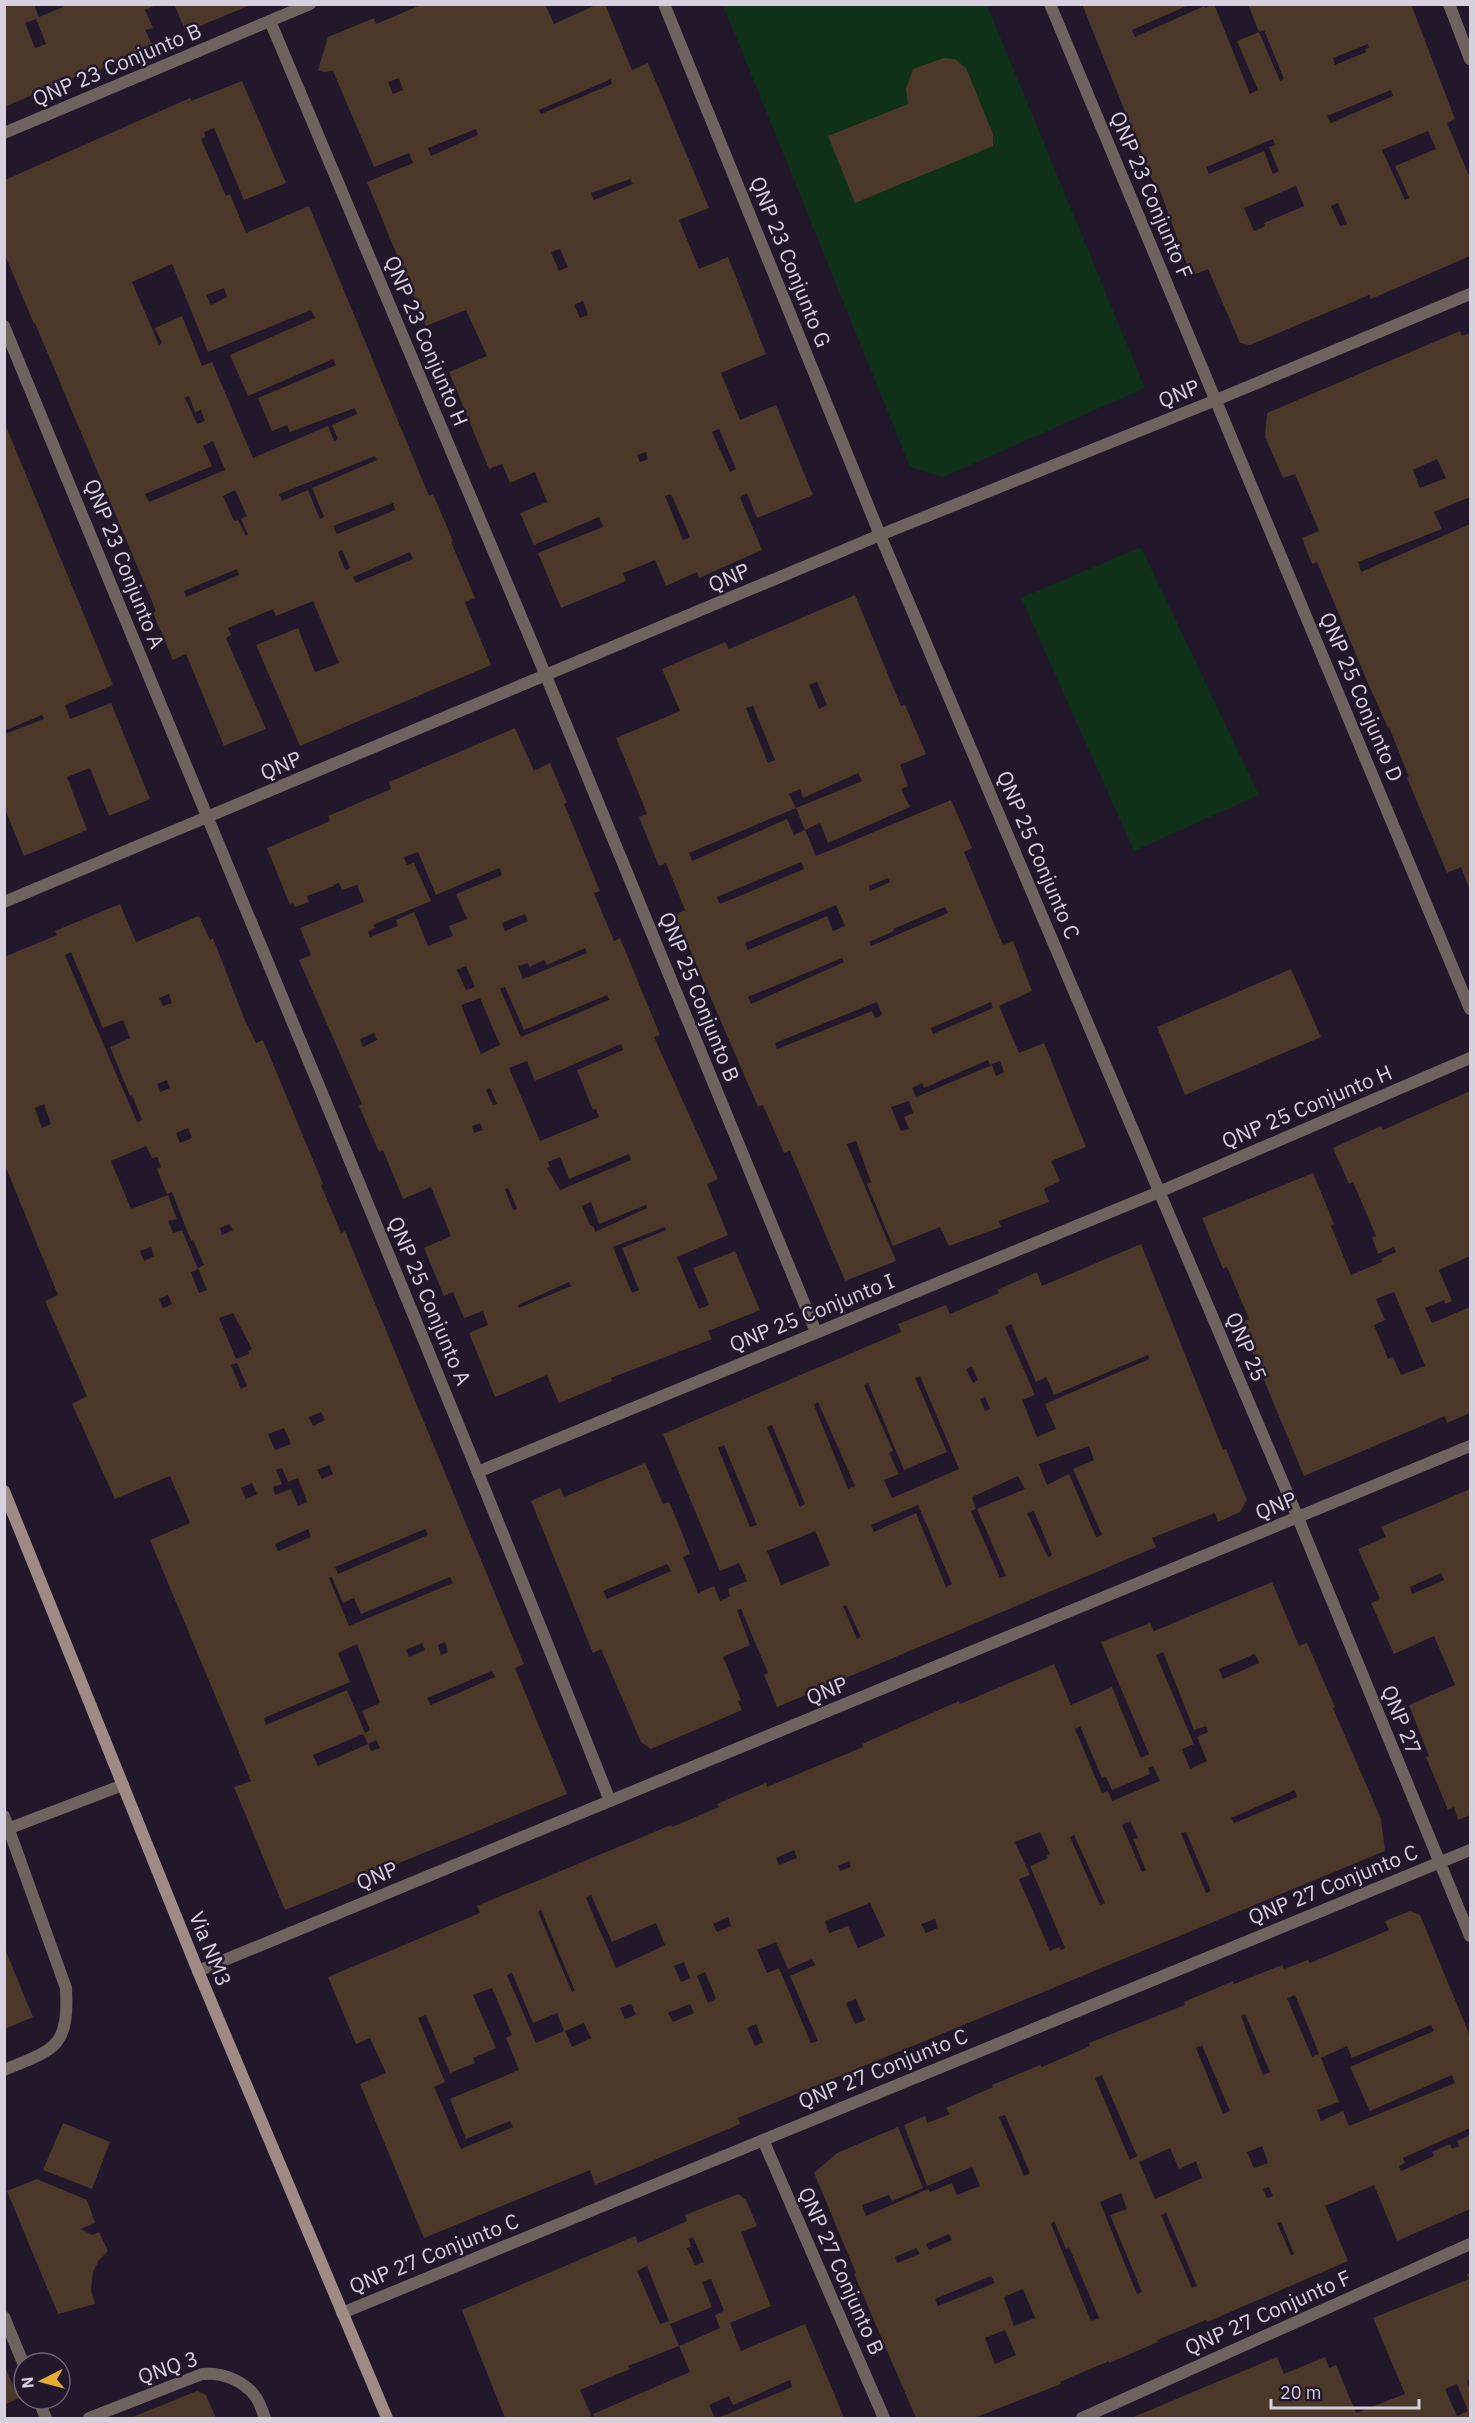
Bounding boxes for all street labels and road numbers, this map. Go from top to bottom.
street label: QNP 23 Conjunto B [28,16,205,112]
street label: QNP 23 Conjunto F [1104,107,1200,283]
street label: QNP 23 Conjunto G [744,172,838,351]
street label: QNP 23 Conjunto H [378,251,475,430]
street label: QNP [1154,372,1204,414]
street label: QNP 23 Conjunto A [78,475,172,653]
street label: QNP [704,556,754,598]
street label: QNP 25 Conjunto D [1314,608,1410,786]
street label: QNP [256,744,306,786]
street label: QNP 25 Conjunto C [991,766,1087,943]
street label: QNP 25 Conjunto B [653,907,747,1086]
street label: QNP 25 Conjunto H [1217,1058,1396,1155]
street label: QNP 25 Conjunto A [382,1212,478,1389]
street label: QNP 25 Conjunto I [725,1266,898,1358]
street label: QNP 25 [1220,1308,1274,1385]
street label: QNP [1251,1484,1301,1526]
street label: QNP [802,1669,852,1711]
street label: QNP 27 [1375,1681,1429,1759]
street label: QNP 27 Conjunto C [1244,1837,1422,1931]
street label: QNP [352,1854,402,1896]
street label: Via NM3 [183,1907,239,1990]
street label: QNP 27 Conjunto C [794,2021,972,2115]
street label: QNP 27 Conjunto B [792,2182,892,2359]
street label: QNP 27 Conjunto C [345,2206,523,2300]
street label: QNP 27 Conjunto F [1180,2263,1355,2361]
street label: QNQ 3 [134,2344,202,2390]

